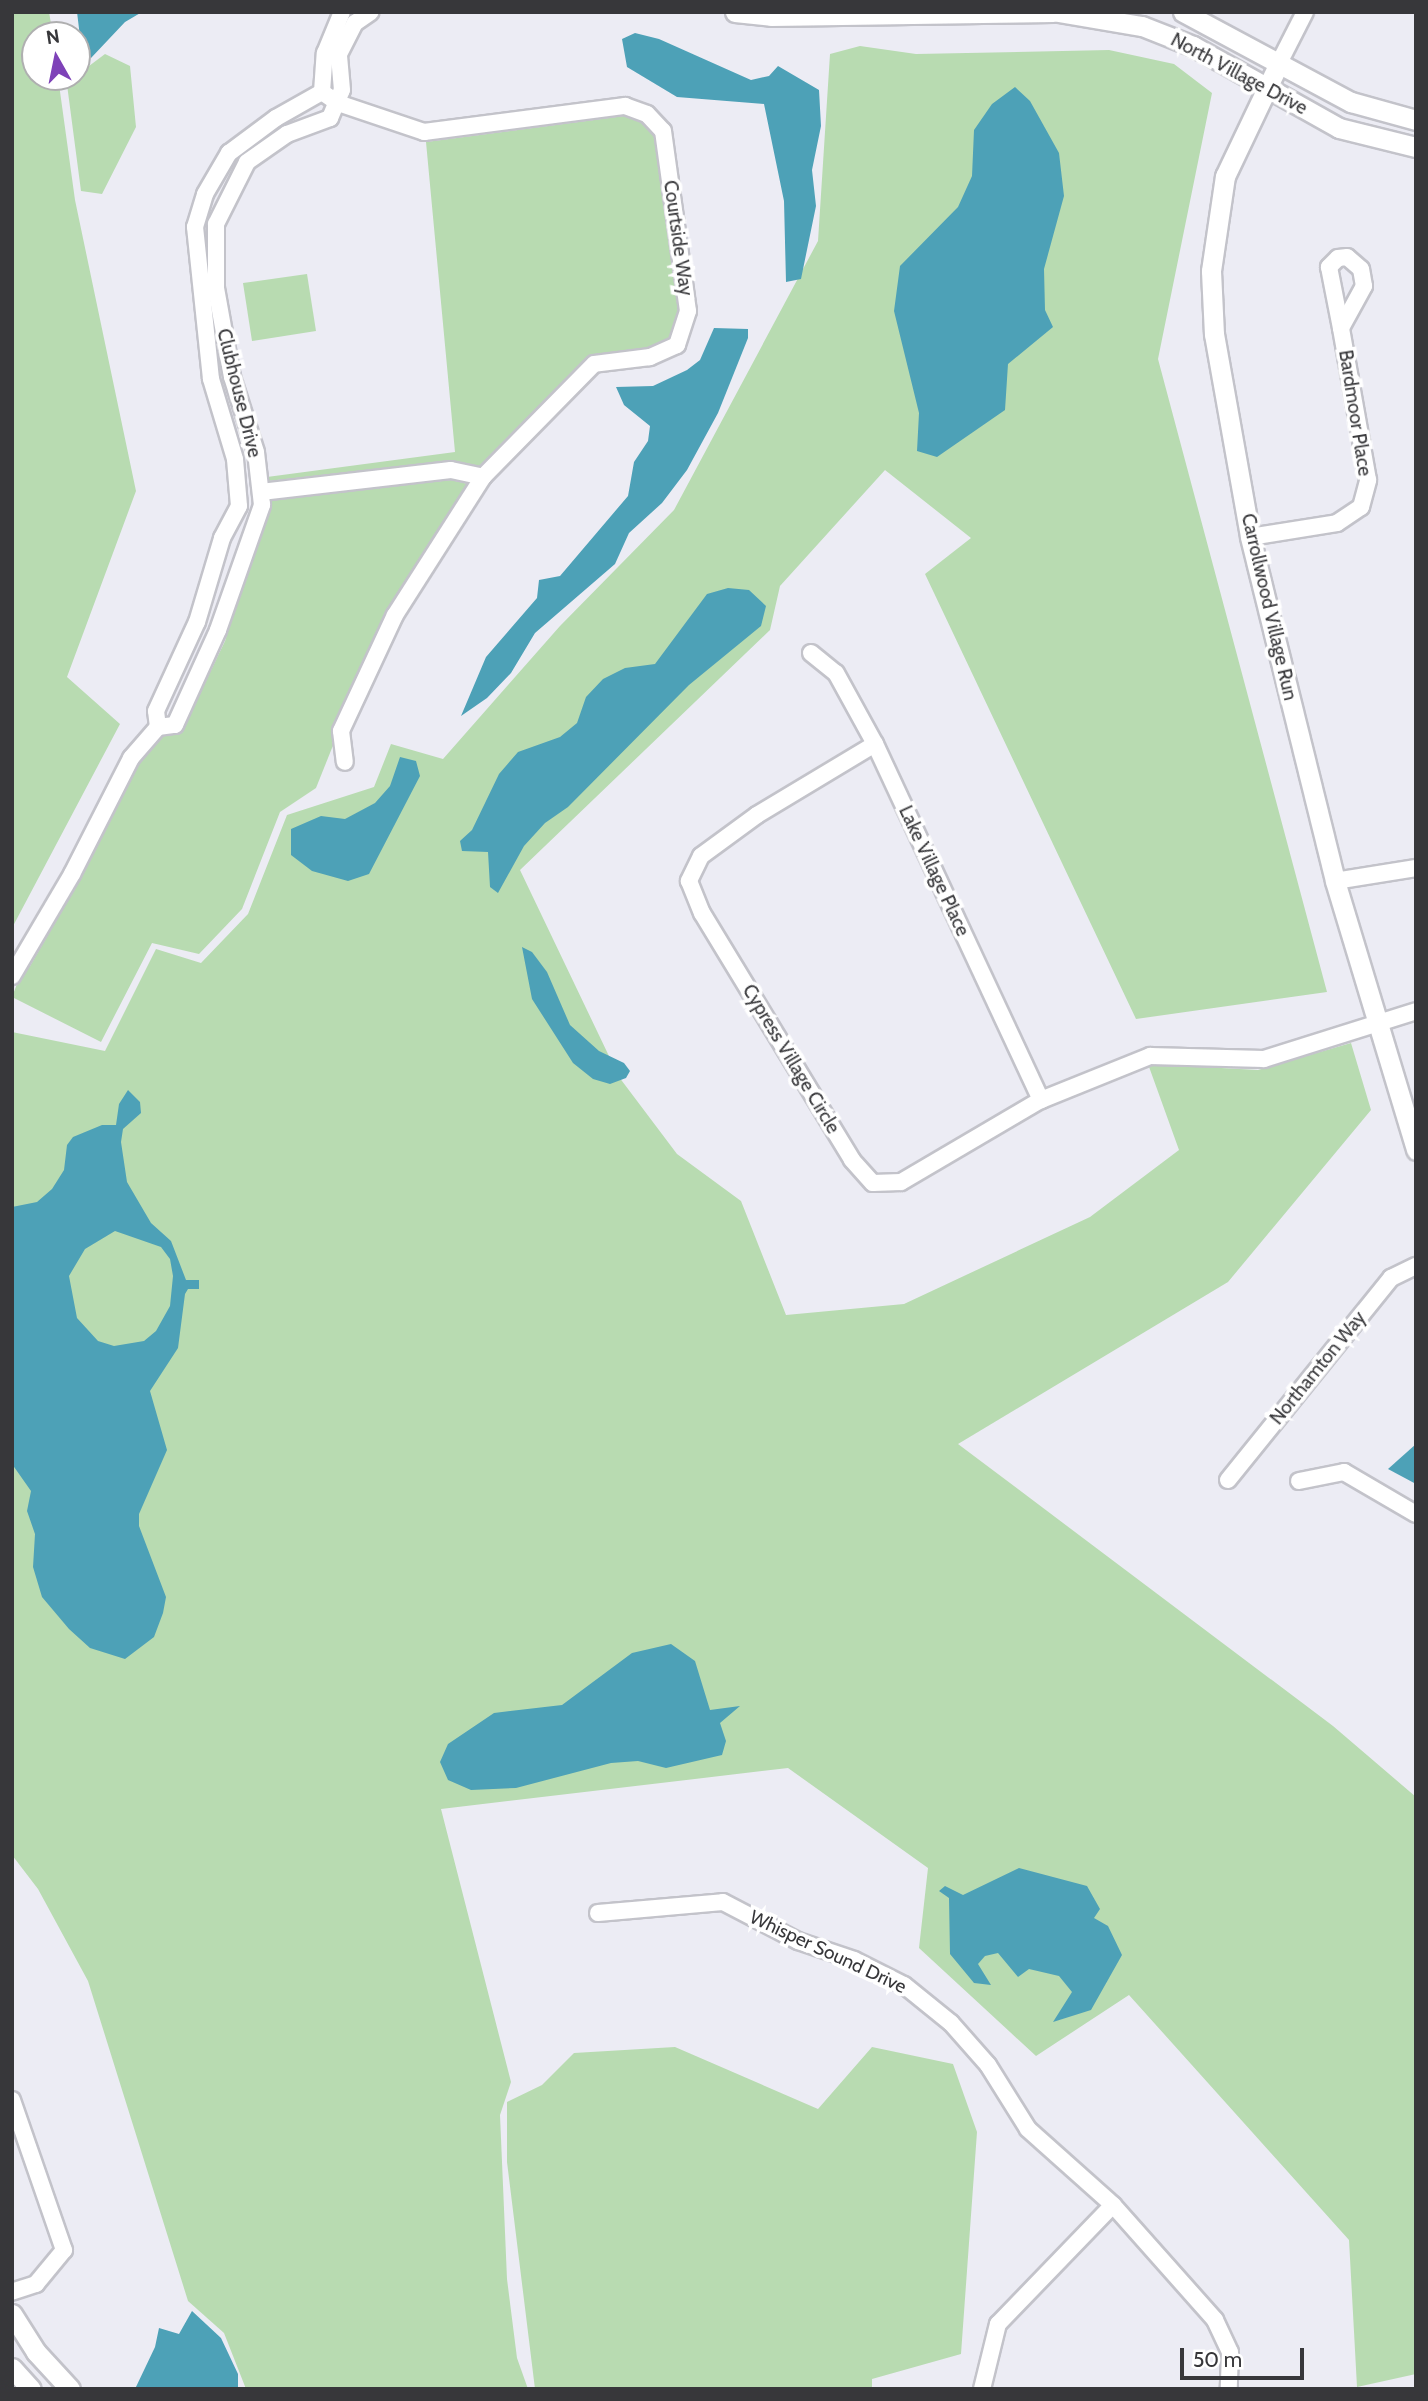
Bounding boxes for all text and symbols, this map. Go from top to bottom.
north arrow [21,21,91,91]
text: N [45,24,61,49]
street label: North Village Drive [1167,28,1311,120]
street label: Courtside Way [659,179,697,297]
street label: Clubhouse Drive [212,326,266,460]
street label: Bardmoor Place [1334,348,1376,478]
street label: Carrollwood Village Run [1236,511,1302,703]
street label: Lake Village Place [894,802,974,940]
street label: Cypress Village Circle [737,980,845,1138]
street label: Northamton Way [1265,1307,1371,1429]
street label: Whisper Sound Drive [746,1906,910,1998]
scale bar [1183,2334,1307,2378]
text: 50 m [1193,2347,1242,2372]

